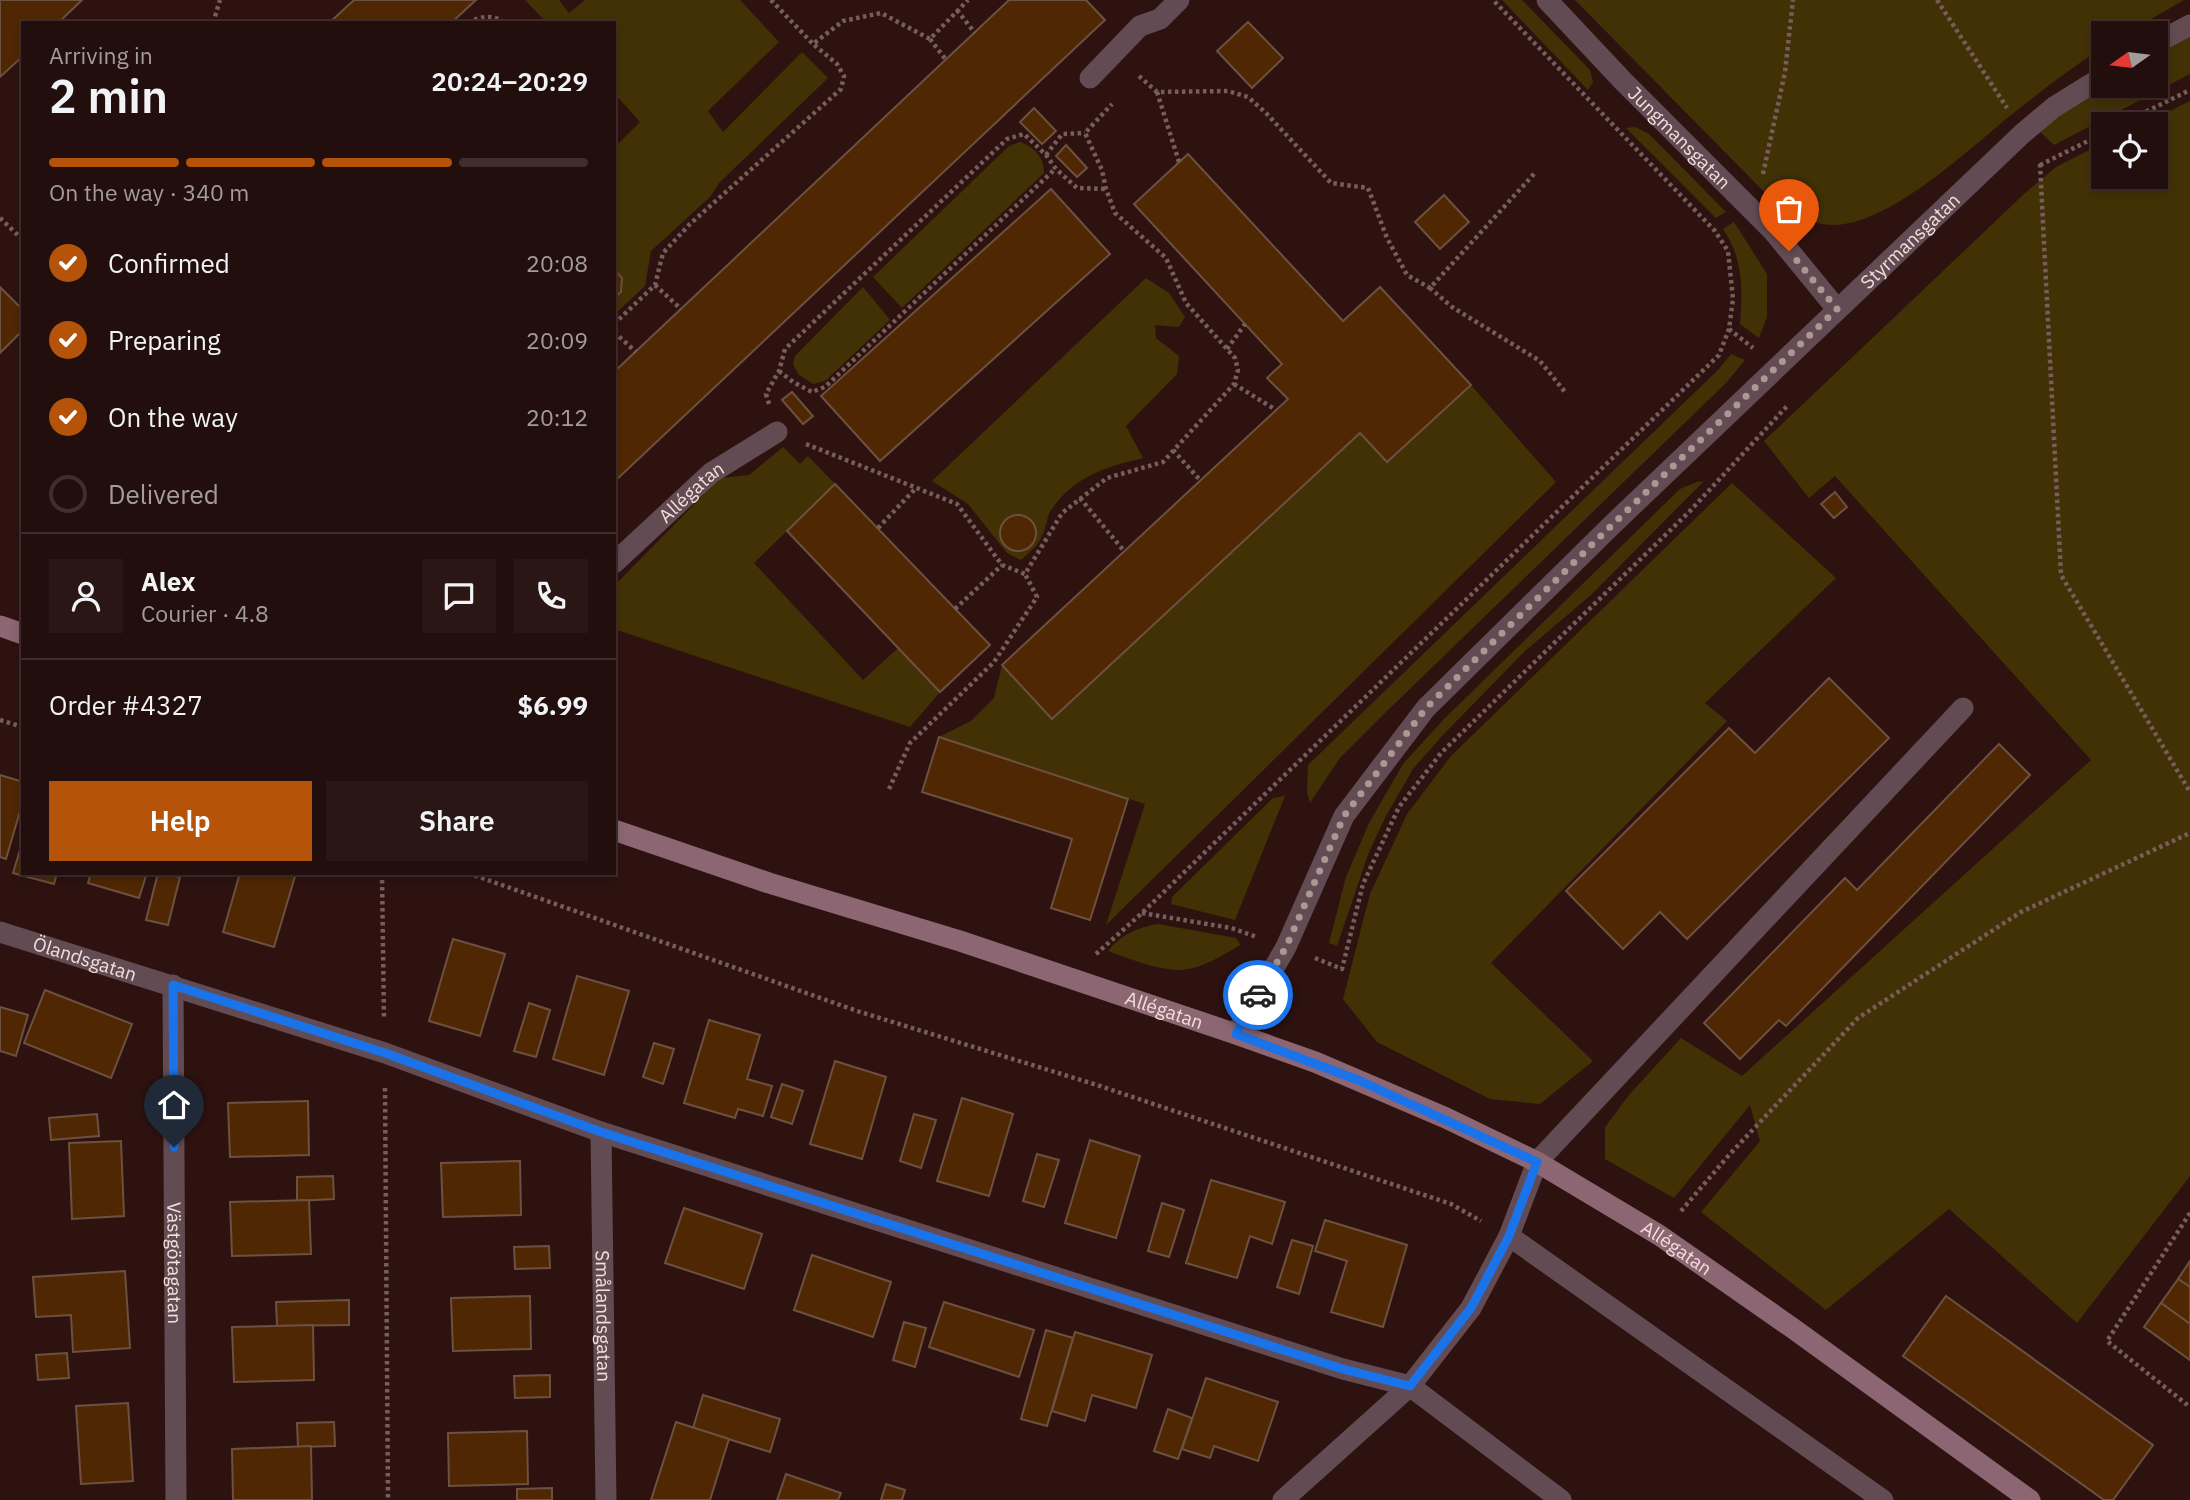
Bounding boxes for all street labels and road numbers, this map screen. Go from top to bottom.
street label: Jungmansgatan [1623,81,1736,194]
street label: Styrmansgatan [1855,188,1965,294]
street label: Allégatan [653,456,728,528]
street label: Ölandsgatan [30,931,140,986]
street label: Allégatan [1122,986,1206,1034]
street label: Västgötagatan [162,1202,187,1324]
street label: Allégatan [1637,1215,1717,1280]
street label: Smålandsgatan [591,1250,616,1382]

